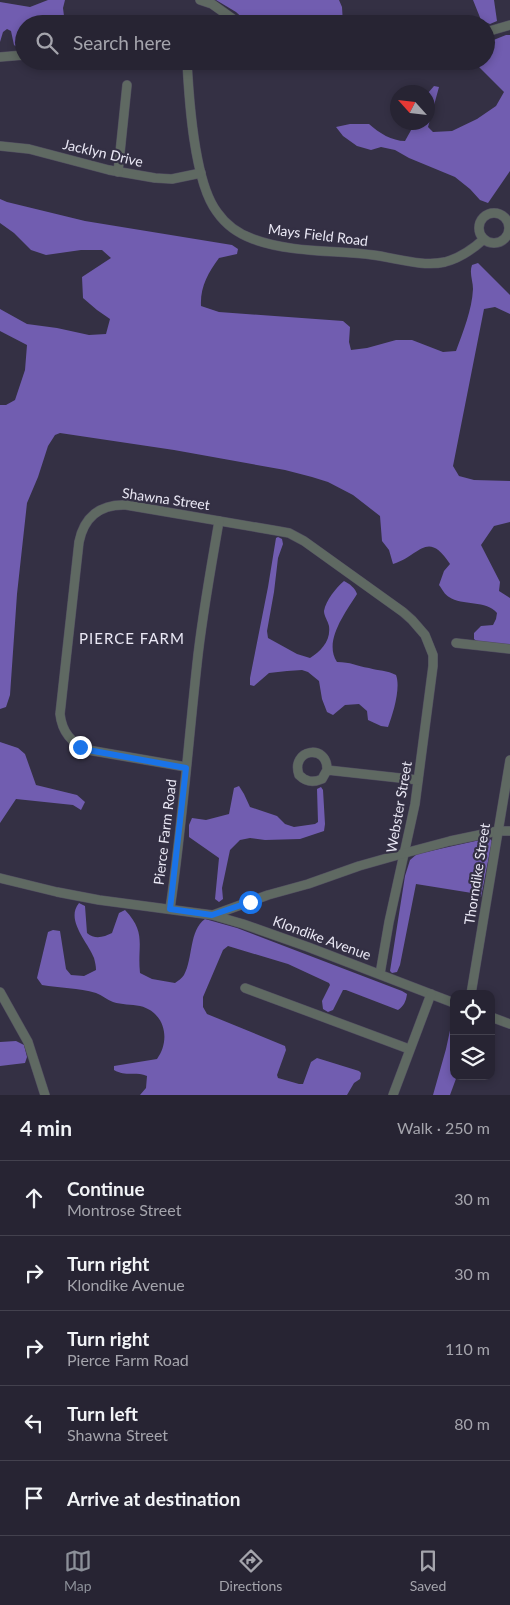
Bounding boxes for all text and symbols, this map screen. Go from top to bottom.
search box [15,15,495,70]
icon: search [33,29,61,57]
text: Search here [73,31,171,54]
north arrow [390,85,435,130]
street label: Jacklyn Drive [61,135,145,170]
street label: Mays Field Road [267,220,369,249]
street label: Shawna Street [121,484,211,513]
district label: PIERCE FARM [79,629,185,647]
route end [69,736,92,759]
street label: Webster Street [382,760,415,854]
street label: Pierce Farm Road [150,778,179,886]
street label: Thorndike Street [460,822,493,926]
route start [239,891,262,914]
street label: Klondike Avenue [271,912,374,963]
map controls [450,990,495,1080]
button: locate [450,990,495,1035]
button: layers [450,1035,495,1080]
text: 4 min [20,1115,72,1140]
text: Walk · 250 m [397,1118,490,1137]
text: Continue [67,1177,145,1200]
icon: ahead [20,1184,48,1212]
text: 30 m [454,1189,490,1208]
text: Montrose Street [67,1200,181,1219]
text: Turn right [67,1252,149,1275]
icon: right [20,1259,48,1287]
text: 30 m [454,1264,490,1283]
text: Klondike Avenue [67,1275,185,1294]
text: Turn right [67,1327,149,1350]
icon: right [20,1334,48,1362]
text: 110 m [445,1339,490,1358]
text: Pierce Farm Road [67,1350,189,1369]
text: Turn left [67,1402,138,1425]
icon: left [20,1409,48,1437]
text: 80 m [454,1414,490,1433]
text: Shawna Street [67,1425,168,1444]
icon: arrive [20,1484,48,1512]
text: Arrive at destination [67,1487,240,1510]
tab: Map [64,1547,92,1594]
tab: Directions [219,1547,282,1594]
tab: Saved [410,1547,446,1594]

